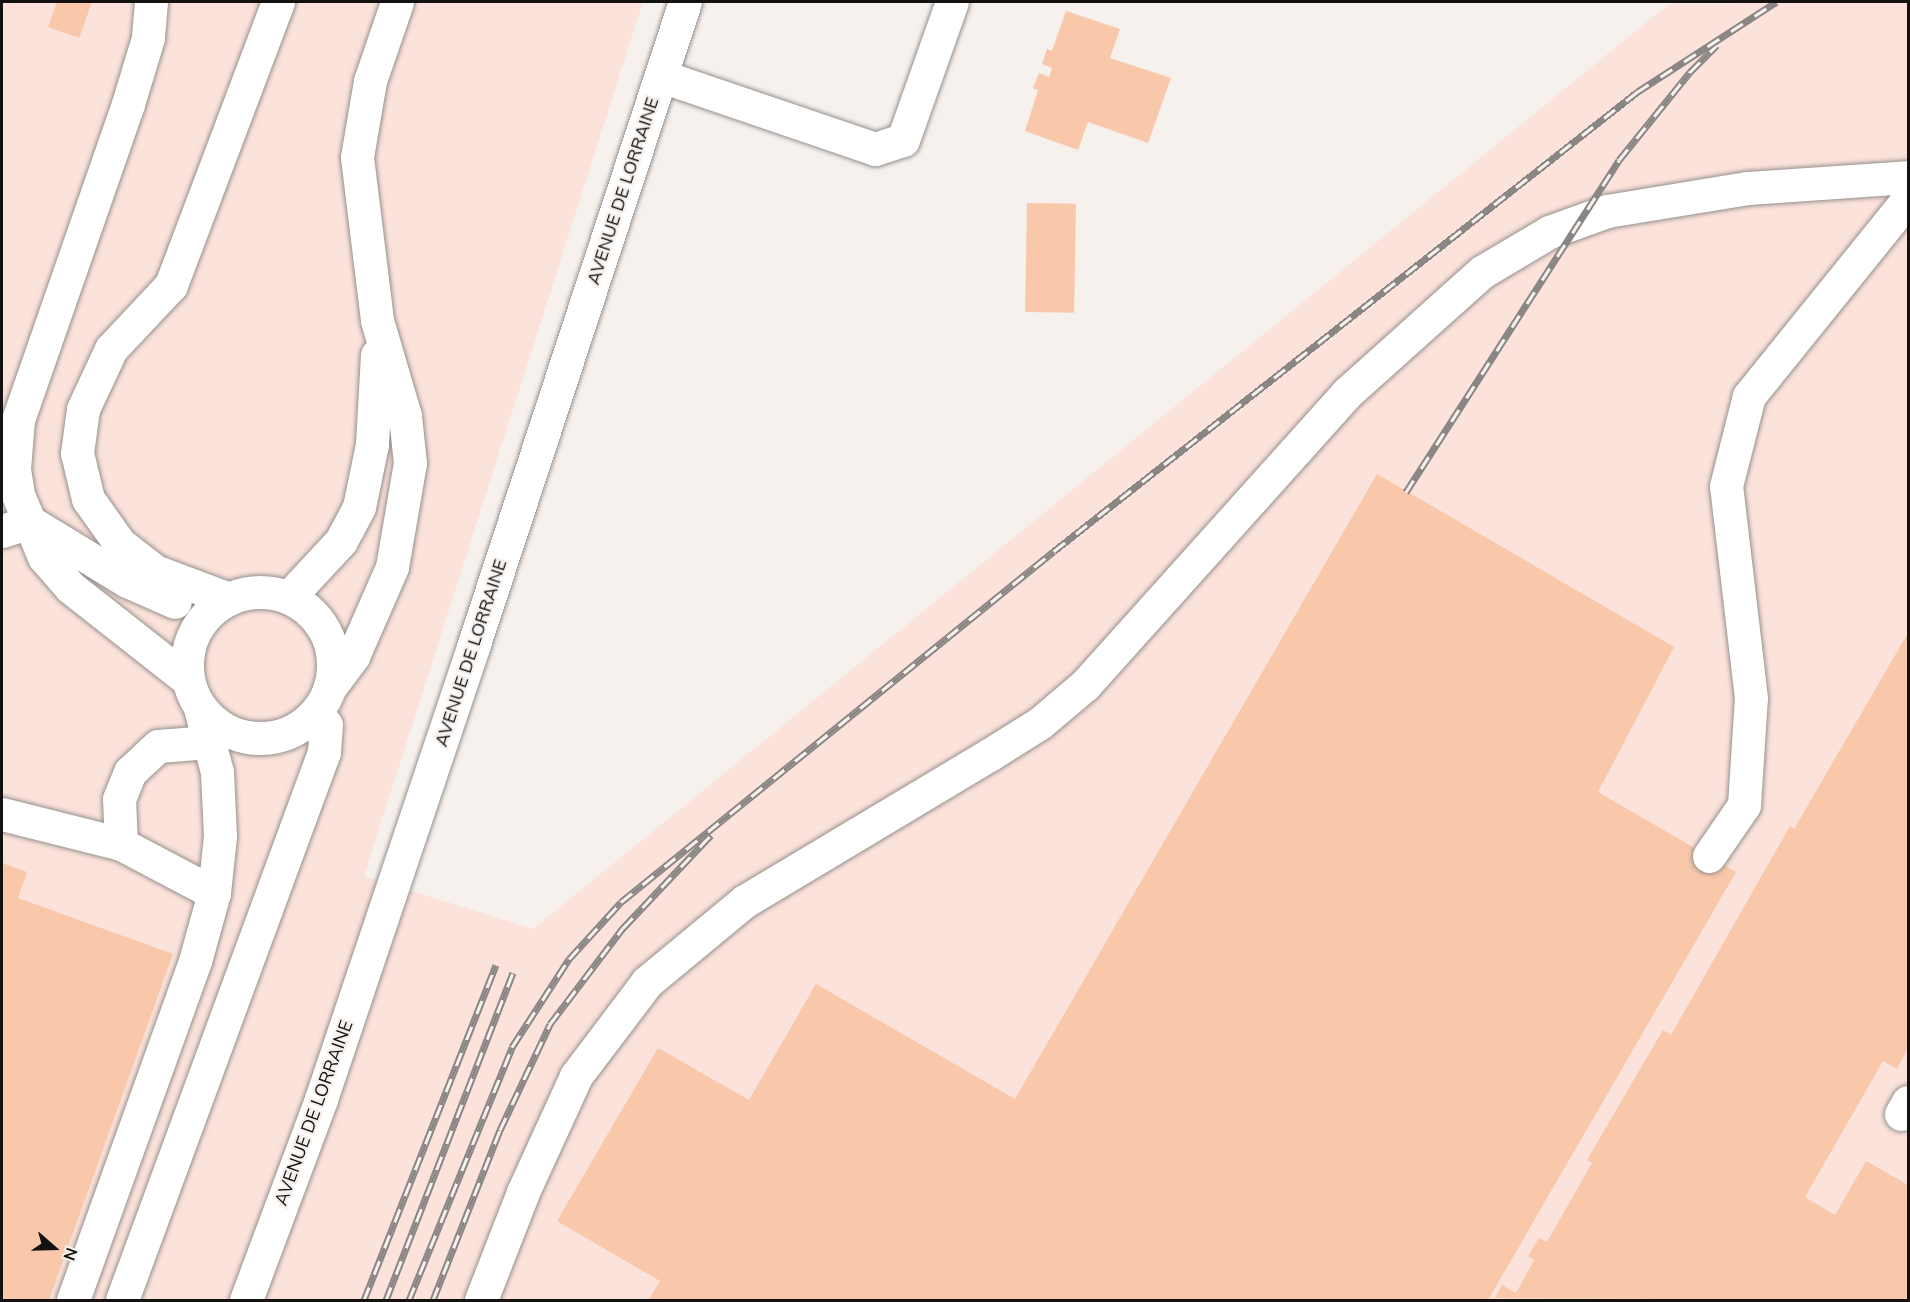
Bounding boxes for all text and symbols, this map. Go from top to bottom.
street label: AVENUE DE LORRAINE [582,95,664,287]
street label: AVENUE DE LORRAINE [430,557,512,749]
street label: AVENUE DE LORRAINE [270,1017,358,1209]
north arrow [24,1218,84,1278]
text: N [59,1245,82,1263]

